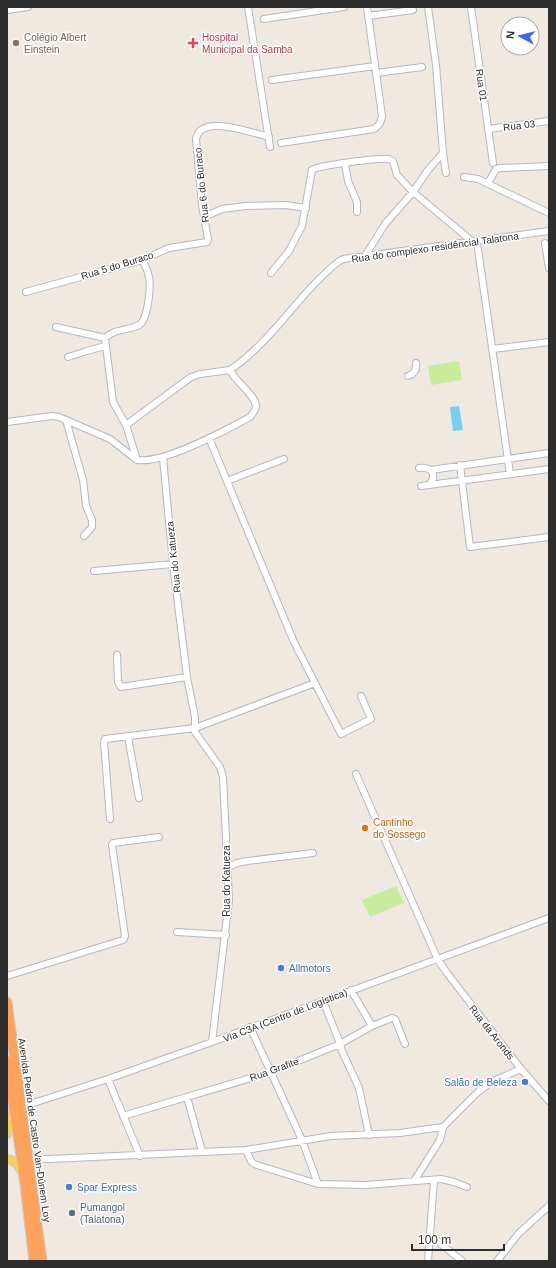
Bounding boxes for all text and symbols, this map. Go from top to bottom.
north arrow [500,16,540,56]
text: N [504,30,517,39]
place label: Colégio Albert Einstein [24,32,86,55]
place label: Hospital Municipal da Samba [202,32,293,55]
marker: Hospital Municipal da Samba [187,37,199,49]
marker: Colégio Albert Einstein [11,38,21,48]
street label: Rua 01 [474,68,489,102]
street label: Rua 03 [502,118,536,133]
street label: Rua 6 do Buraco [192,147,211,223]
street label: Rua do complexo residêncial Talatona [351,230,520,265]
street label: Rua 5 do Buraco [80,249,155,282]
street label: Rua do Katueza [164,520,183,593]
place label: Cantinho do Sossego [373,817,426,840]
marker: Cantinho do Sossego [360,823,370,833]
street label: Rua do Katueza [221,845,232,917]
marker: Allmotors [276,963,286,973]
place label: Allmotors [289,963,331,974]
street label: Via C3A (Centro de Logística) [222,987,349,1044]
street label: Rua da Aronds [467,1003,516,1062]
street label: Avenida Pedro de Castro Van-Dúnem Loy [16,1037,53,1223]
street label: Rua Grafite [248,1055,300,1083]
place label: Salão de Beleza [444,1077,517,1088]
marker: Salão de Beleza [520,1077,530,1087]
marker: Spar Express [64,1182,74,1192]
place label: Spar Express [77,1182,137,1193]
place label: Pumangol (Talatona) [80,1202,125,1225]
marker: Pumangol (Talatona) [67,1208,77,1218]
scale bar [412,1226,504,1252]
text: 100 m [418,1233,451,1247]

